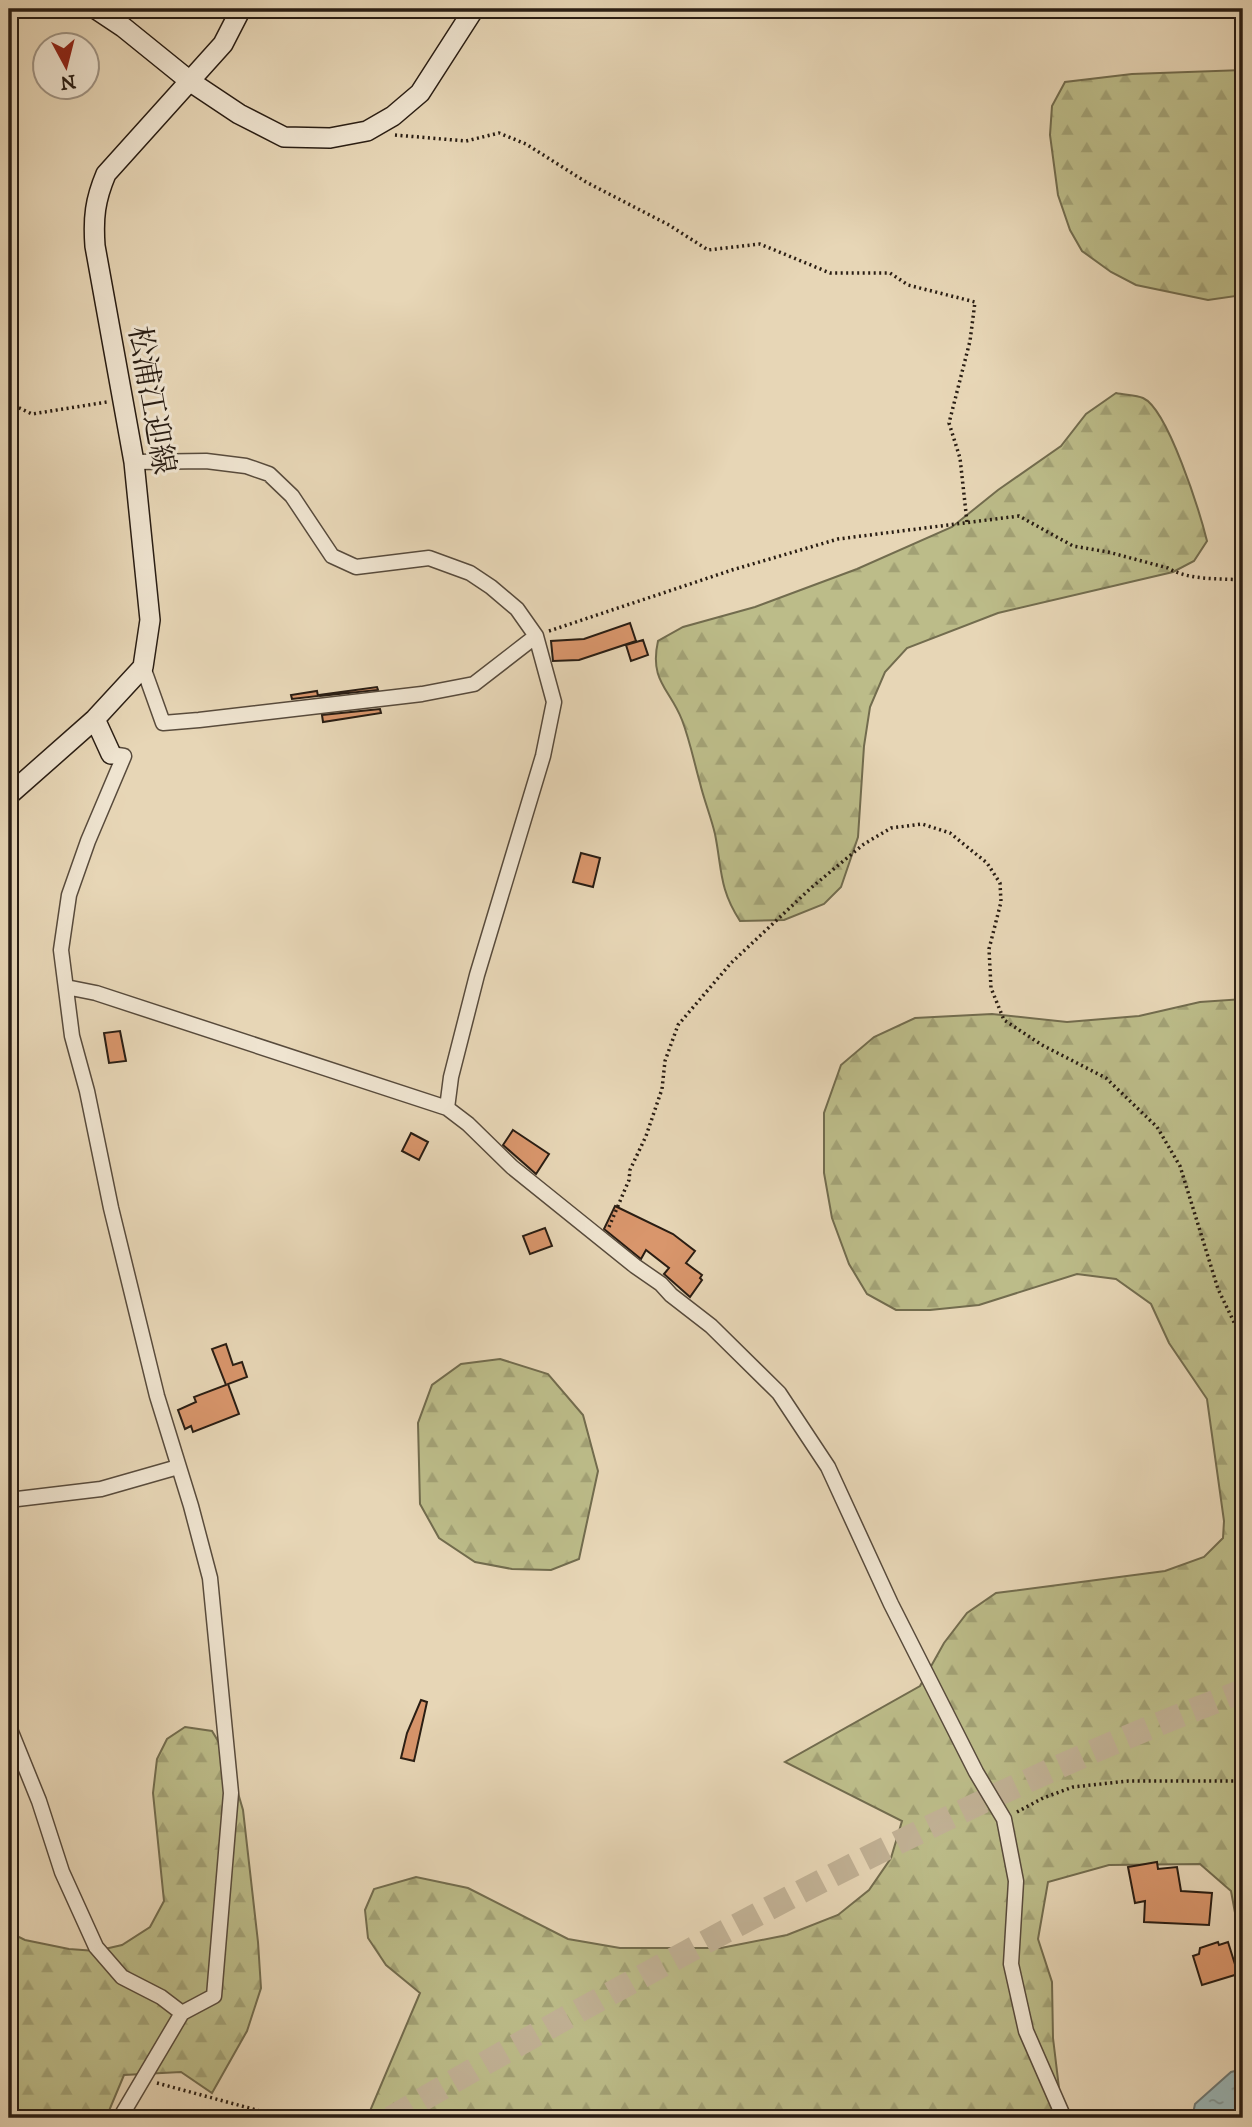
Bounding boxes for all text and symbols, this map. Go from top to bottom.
north arrow [32,32,102,102]
text: N [58,69,77,94]
street label: 松浦江迎線 [119,323,182,477]

